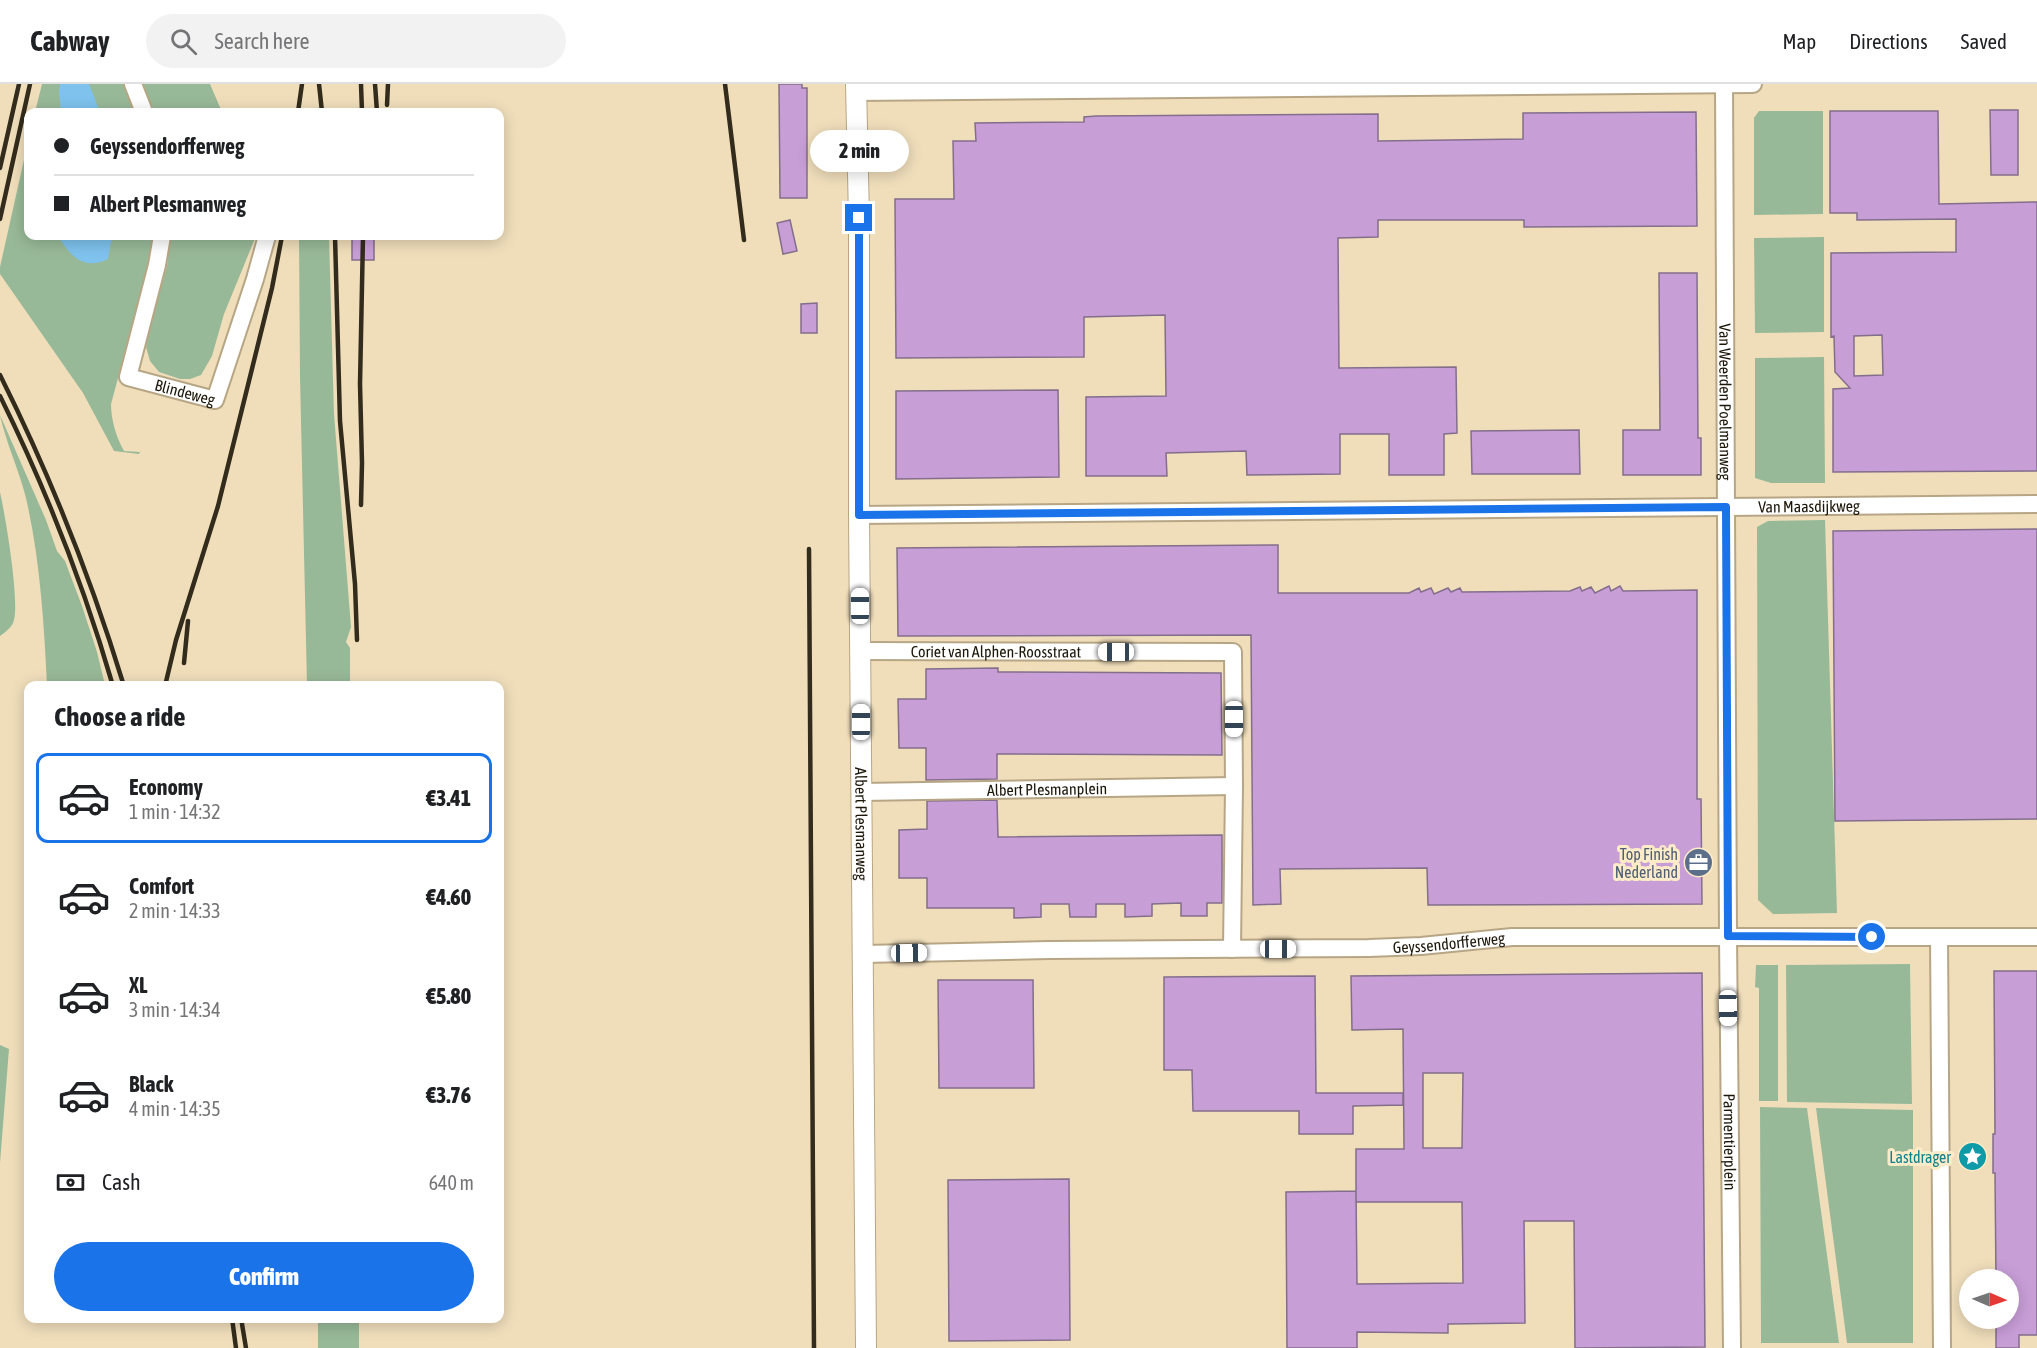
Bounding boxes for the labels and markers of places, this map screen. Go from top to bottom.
place label: Top Finish Nederland [1615,845,1678,881]
office icon: Top Finish Nederland [1683,847,1715,879]
place icon: Lastdrager [1956,1141,1988,1173]
place label: Lastdrager [1889,1148,1951,1167]

